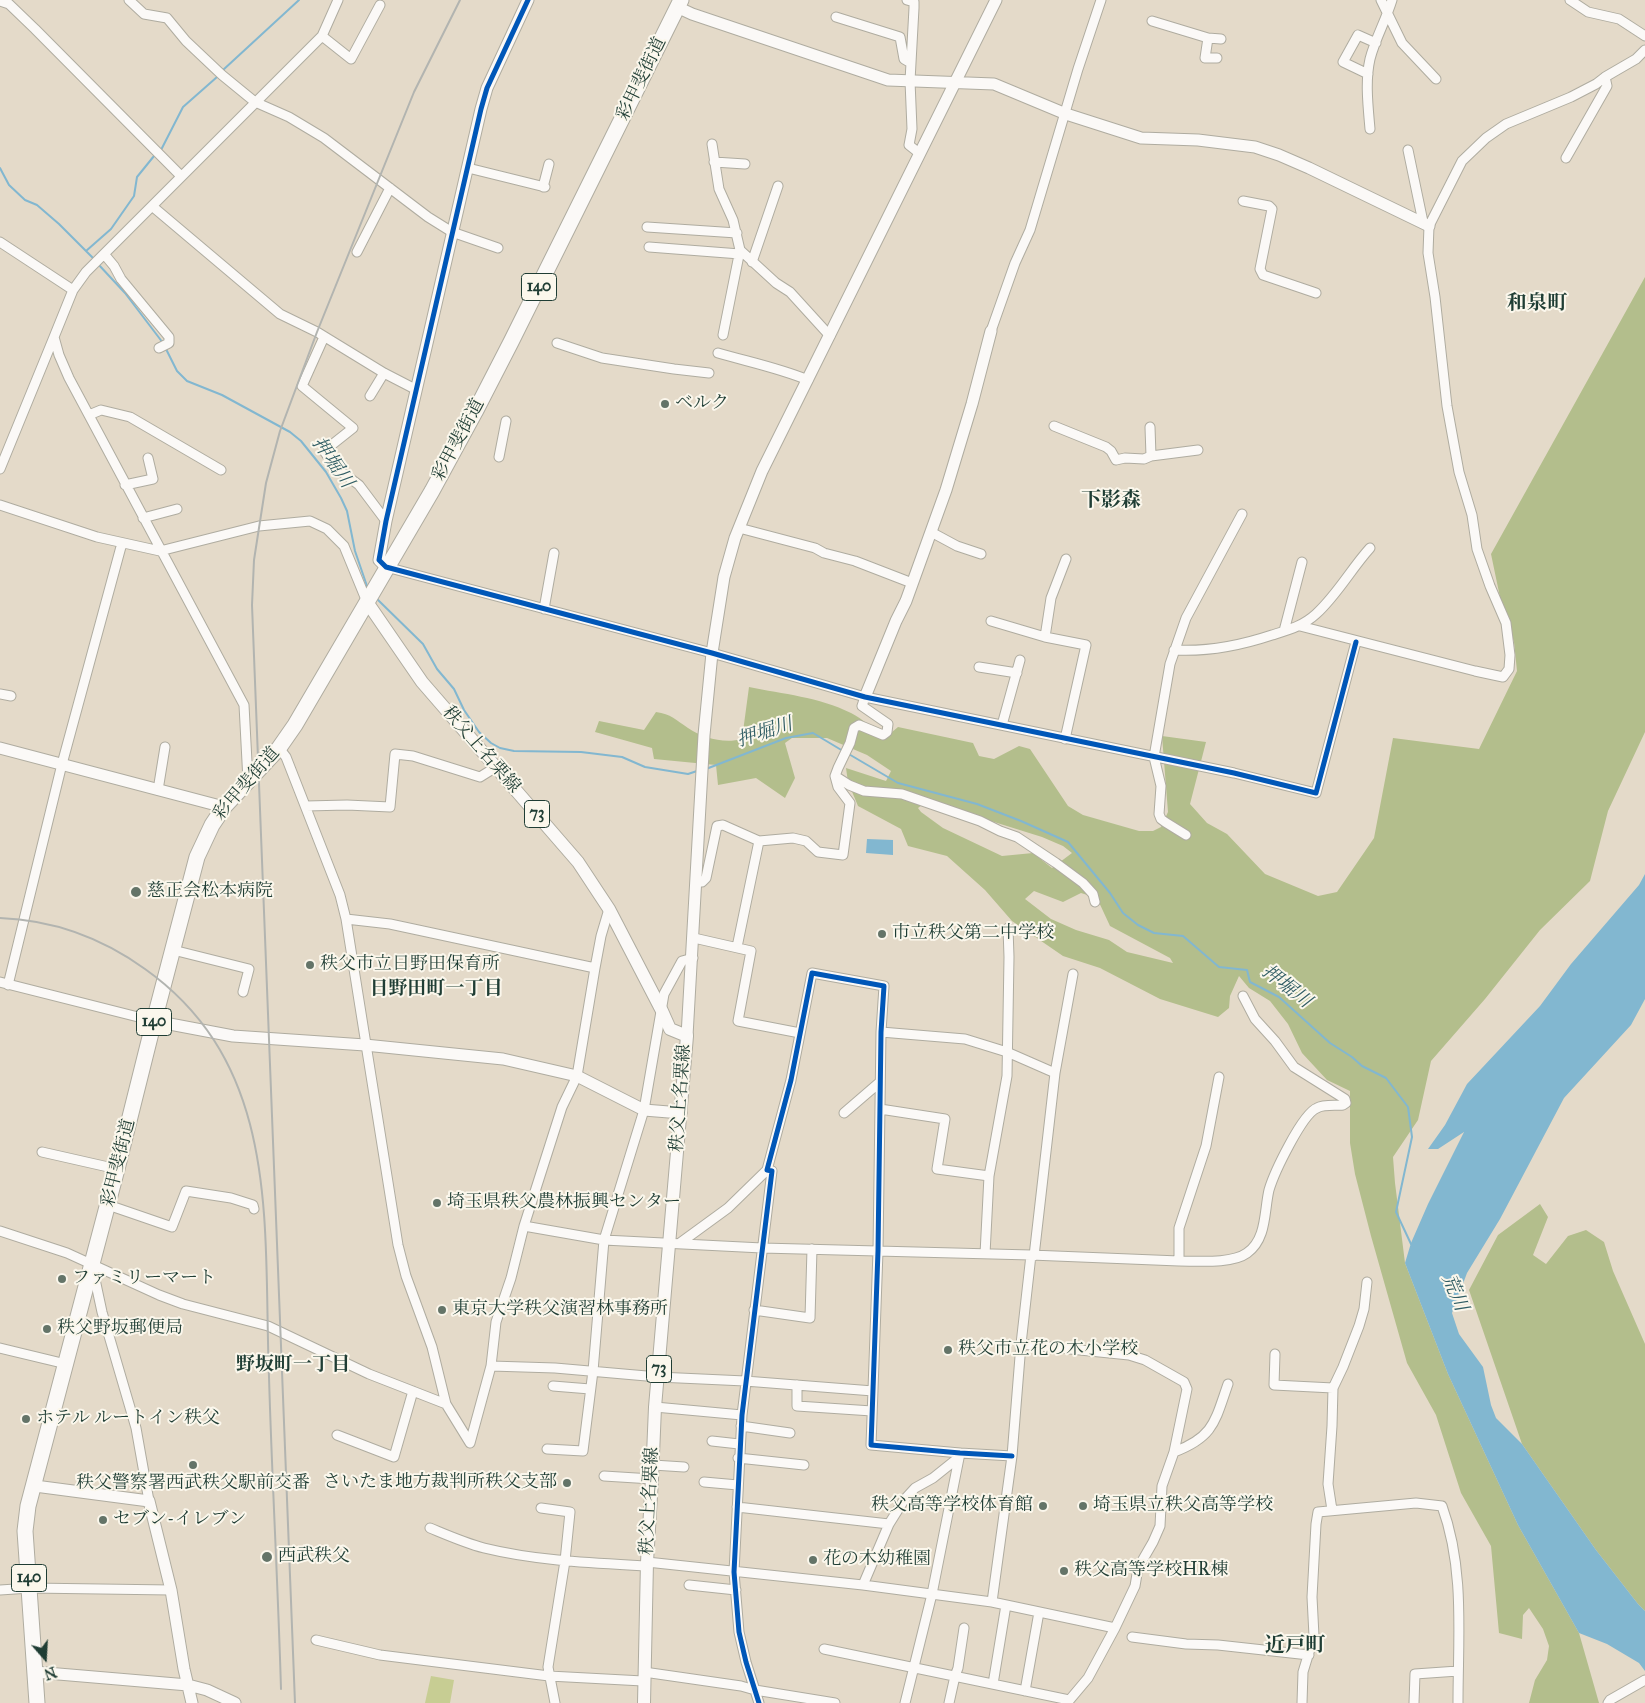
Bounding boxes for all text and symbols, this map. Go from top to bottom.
street label: 彩甲斐街道 [613,34,671,124]
road number: 140 [522,274,556,300]
district label: 和泉町 [1507,292,1567,316]
place label: ベルク [675,393,729,415]
street label: 彩甲斐街道 [428,395,490,485]
marker: ベルク [659,398,671,410]
water label: 押堀川 [306,433,358,493]
district label: 下影森 [1081,489,1141,513]
street label: 秩父上名栗線 [437,702,525,798]
water label: 押堀川 [734,713,796,753]
street label: 彩甲斐街道 [209,743,285,825]
road number: 73 [524,801,550,828]
place label: 慈正会松本病院 [147,881,273,903]
marker: 慈正会松本病院 [129,885,143,899]
place label: 市立秩父第二中学校 [892,923,1054,945]
marker: 市立秩父第二中学校 [876,928,888,940]
place label: 秩父市立日野田保育所 [320,954,500,976]
marker: 秩父市立日野田保育所 [304,959,316,971]
water label: 押堀川 [1257,960,1315,1014]
district label: 日野田町一丁目 [370,978,502,1000]
road number: 140 [136,1009,172,1036]
street label: 秩父上名栗線 [666,1043,696,1153]
street label: 彩甲斐街道 [98,1117,140,1209]
place label: 埼玉県秩父農林振興センター [447,1192,681,1214]
marker: 埼玉県秩父農林振興センター [431,1197,443,1209]
place label: ファミリーマート [72,1268,216,1290]
water label: 荒川 [1436,1271,1472,1315]
marker: ファミリーマート [56,1273,68,1285]
place label: 東京大学秩父演習林事務所 [452,1299,668,1321]
marker: 東京大学秩父演習林事務所 [436,1304,448,1316]
place label: 秩父野坂郵便局 [57,1318,183,1340]
marker: 秩父野坂郵便局 [41,1323,53,1335]
place label: 秩父市立花の木小学校 [958,1339,1138,1361]
marker: 秩父市立花の木小学校 [942,1344,954,1356]
district label: 野坂町一丁目 [236,1354,350,1376]
road number: 73 [646,1356,672,1382]
place label: ホテル ルートイン秩父 [36,1408,220,1430]
marker: ホテル ルートイン秩父 [20,1413,32,1425]
street label: 秩父上名栗線 [636,1447,664,1555]
marker: 秩父警察署西武秩父駅前交番 [187,1459,199,1471]
place label: さいたま地方裁判所秩父支部 [323,1472,557,1494]
place label: 秩父警察署西武秩父駅前交番 [76,1473,310,1495]
marker: さいたま地方裁判所秩父支部 [561,1477,573,1489]
place label: 秩父高等学校体育館 [871,1495,1033,1517]
place label: 埼玉県立秩父高等学校 [1093,1495,1273,1517]
marker: 秩父高等学校体育館 [1037,1500,1049,1512]
marker: 埼玉県立秩父高等学校 [1077,1500,1089,1512]
place label: セブン-イレブン [113,1509,246,1531]
marker: セブン-イレブン [97,1514,109,1526]
place label: 西武秩父 [278,1546,350,1568]
place label: 花の木幼稚園 [823,1549,931,1571]
marker: 西武秩父 [260,1550,274,1564]
marker: 花の木幼稚園 [807,1554,819,1566]
place label: 秩父高等学校HR棟 [1074,1560,1228,1582]
road number: 140 [12,1565,46,1592]
marker: 秩父高等学校HR棟 [1058,1565,1070,1577]
north arrow [20,1633,70,1683]
district label: 近戸町 [1265,1634,1325,1658]
text: N [42,1663,58,1683]

